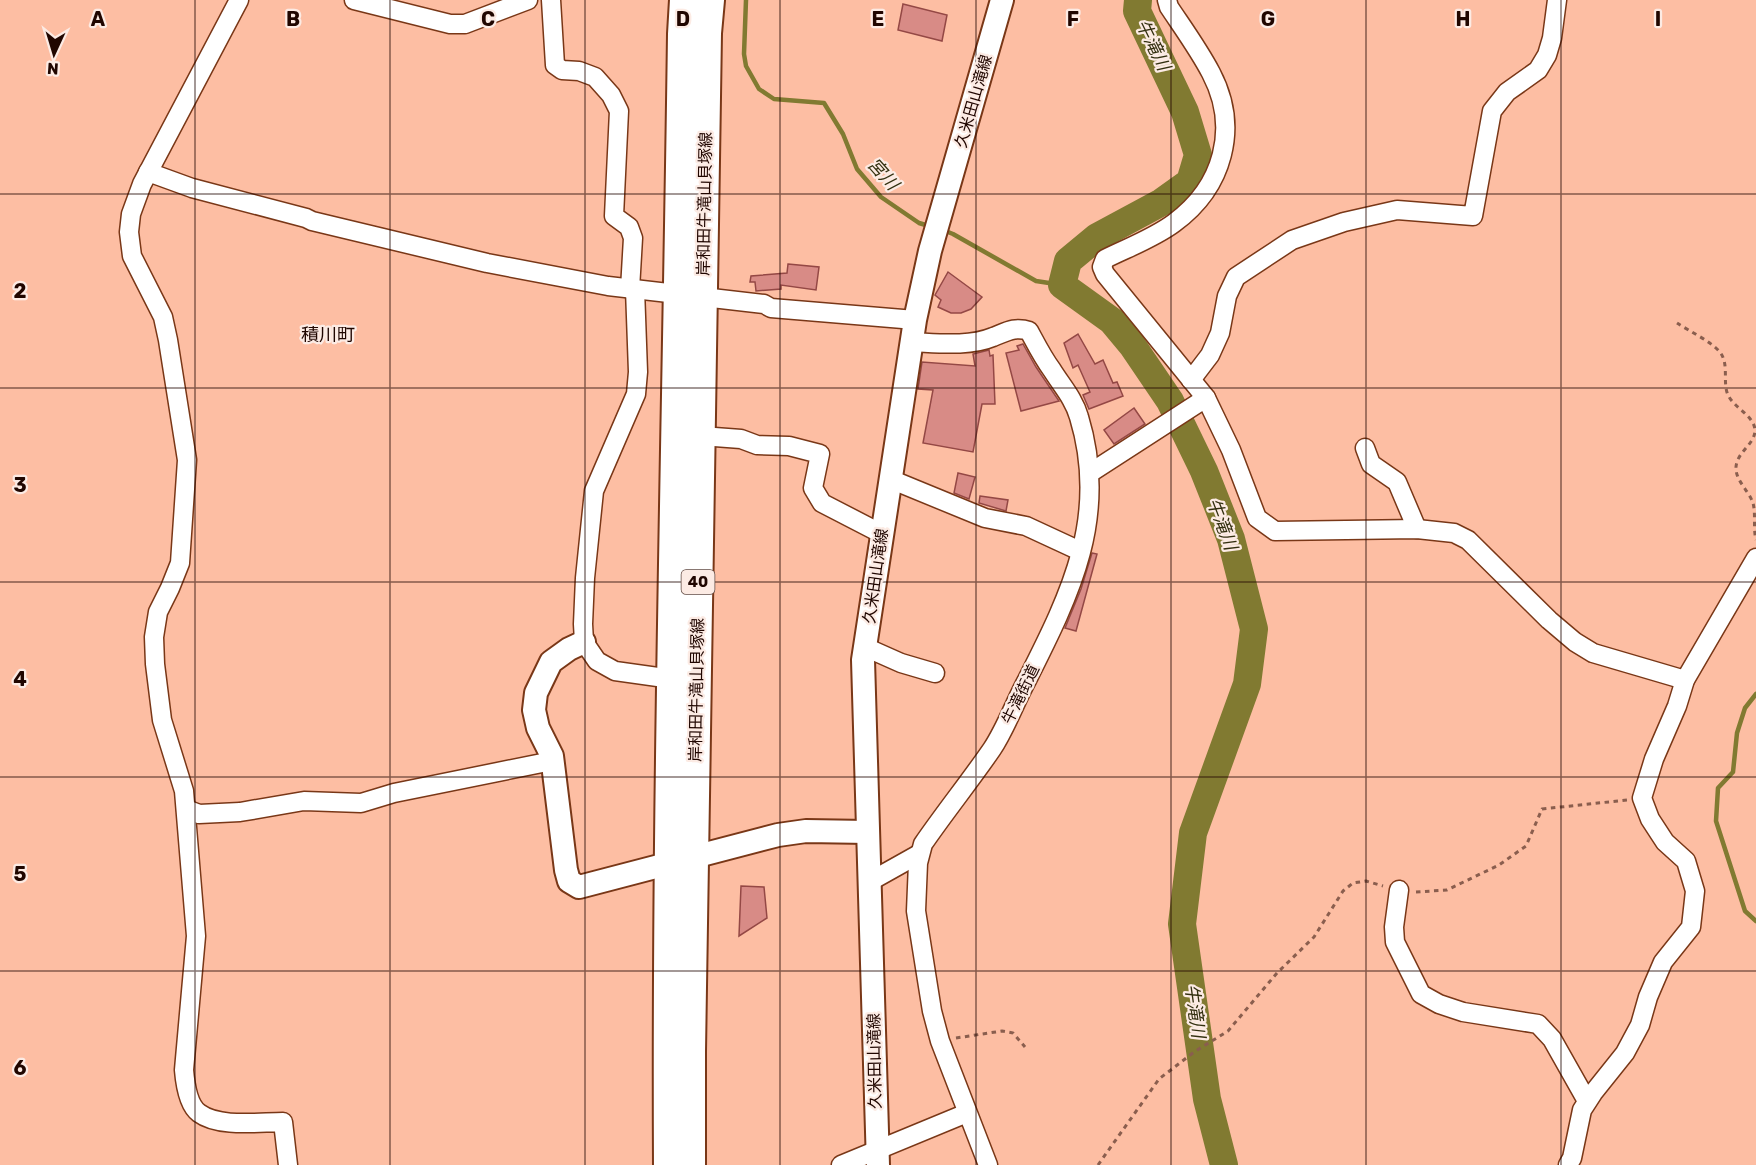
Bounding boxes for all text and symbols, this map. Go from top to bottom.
text: A [91,7,106,31]
text: B [286,7,300,31]
text: C [481,7,495,31]
text: D [676,7,690,31]
text: E [872,7,884,31]
text: F [1067,7,1079,31]
text: G [1261,7,1275,31]
text: H [1456,7,1470,31]
text: I [1655,7,1661,31]
water label: 牛滝川 [1131,16,1176,76]
north arrow [24,24,84,84]
street label: 久米田山滝線 [951,52,996,150]
text: N [47,59,59,78]
street label: 岸和田牛滝山貝塚線 [694,132,715,276]
water label: 宮川 [863,153,905,196]
text: 2 [14,279,27,303]
district label: 積川町 [301,324,355,346]
text: 3 [13,473,27,497]
water label: 牛滝川 [1202,495,1243,555]
street label: 久米田山滝線 [859,527,892,625]
road number: 40 [682,570,714,594]
street label: 岸和田牛滝山貝塚線 [686,618,707,762]
street label: 牛滝街道 [998,661,1043,727]
text: 4 [13,667,27,691]
text: 5 [14,862,27,886]
water label: 牛滝川 [1180,983,1210,1041]
street label: 久米田山滝線 [864,1013,885,1109]
text: 6 [13,1056,27,1080]

